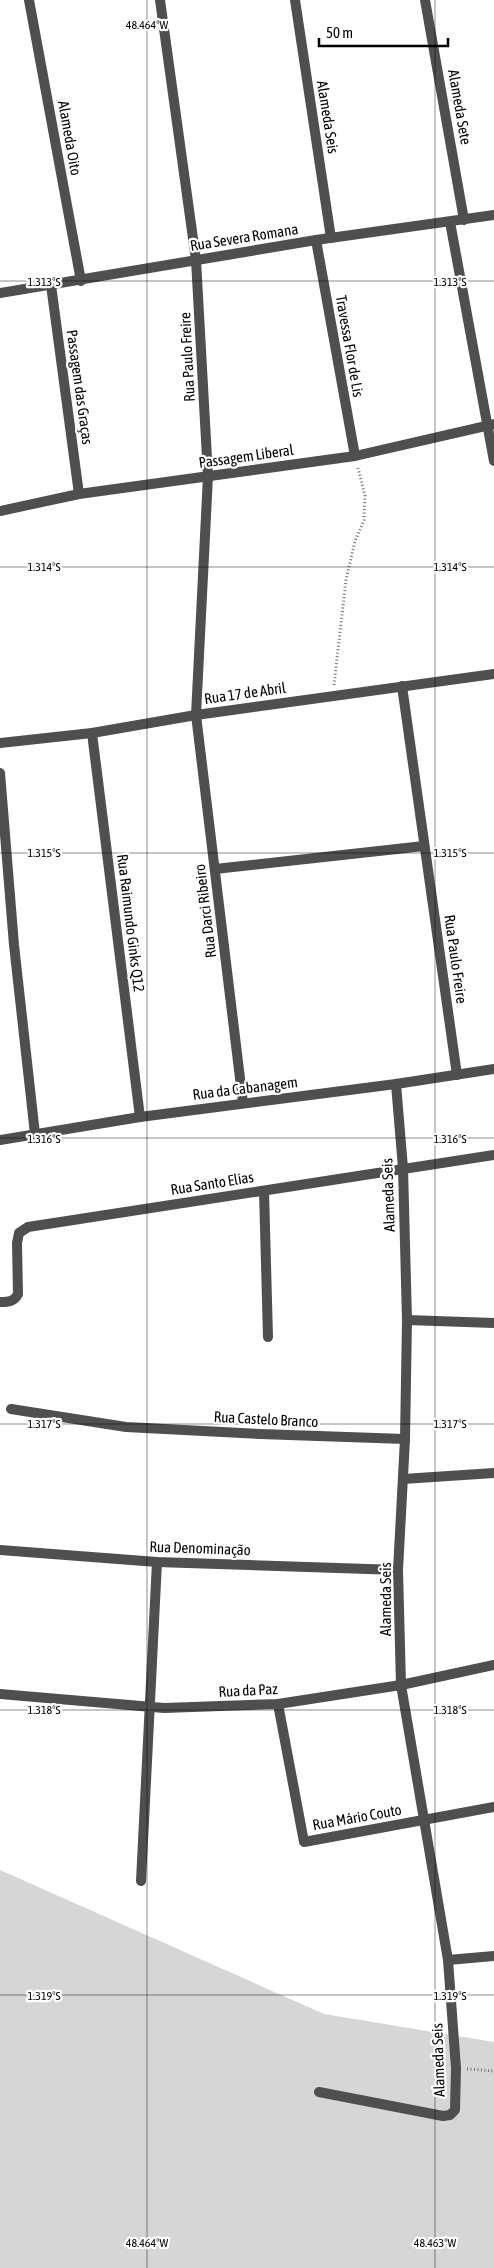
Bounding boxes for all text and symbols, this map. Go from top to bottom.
scale bar [319,15,448,47]
text: 48.464°W [126,18,168,32]
text: 50 m [326,24,353,41]
street label: Alameda Sete [445,68,475,146]
street label: Alameda Seis [314,79,342,155]
street label: Alameda Oito [55,99,85,177]
street label: Rua Severa Romana [189,220,299,254]
text: 1.313°S [27,275,61,289]
text: 1.313°S [433,275,467,289]
street label: Travessa Flor de Lis [333,294,367,398]
street label: Rua Paulo Freire [176,312,198,402]
street label: Passagem das Graças [64,329,96,445]
street label: Passagem Liberal [197,441,295,471]
text: 1.314°S [27,560,61,574]
text: 1.314°S [433,560,467,574]
street label: Rua 17 de Abril [203,679,287,707]
text: 1.315°S [27,846,61,860]
text: 1.315°S [433,846,467,860]
street label: Rua Raimundo Ginks Q12 [114,853,148,993]
street label: Rua Darci Ribeiro [191,863,219,959]
street label: Rua Paulo Freire [441,913,471,1005]
street label: Rua da Cabanagem [191,1073,299,1103]
text: 1.316°S [27,1132,61,1146]
text: 1.316°S [433,1132,467,1146]
street label: Alameda Seis [378,1158,398,1232]
street label: Rua Santo Elias [169,1168,255,1198]
street label: Rua Castelo Branco [213,1408,319,1430]
text: 1.317°S [27,1417,61,1431]
text: 1.317°S [433,1417,467,1431]
street label: Rua Denominação [149,1538,251,1558]
street label: Alameda Seis [377,1562,394,1636]
street label: Rua da Paz [218,1680,279,1700]
text: 1.318°S [27,1703,61,1717]
text: 1.318°S [433,1703,467,1717]
street label: Rua Mário Couto [311,1801,403,1833]
text: 1.319°S [27,1989,61,2003]
text: 1.319°S [433,1989,467,2003]
street label: Alameda Seis [428,2023,448,2097]
text: 48.464°W [126,2236,168,2250]
text: 48.463°W [414,2236,456,2250]

